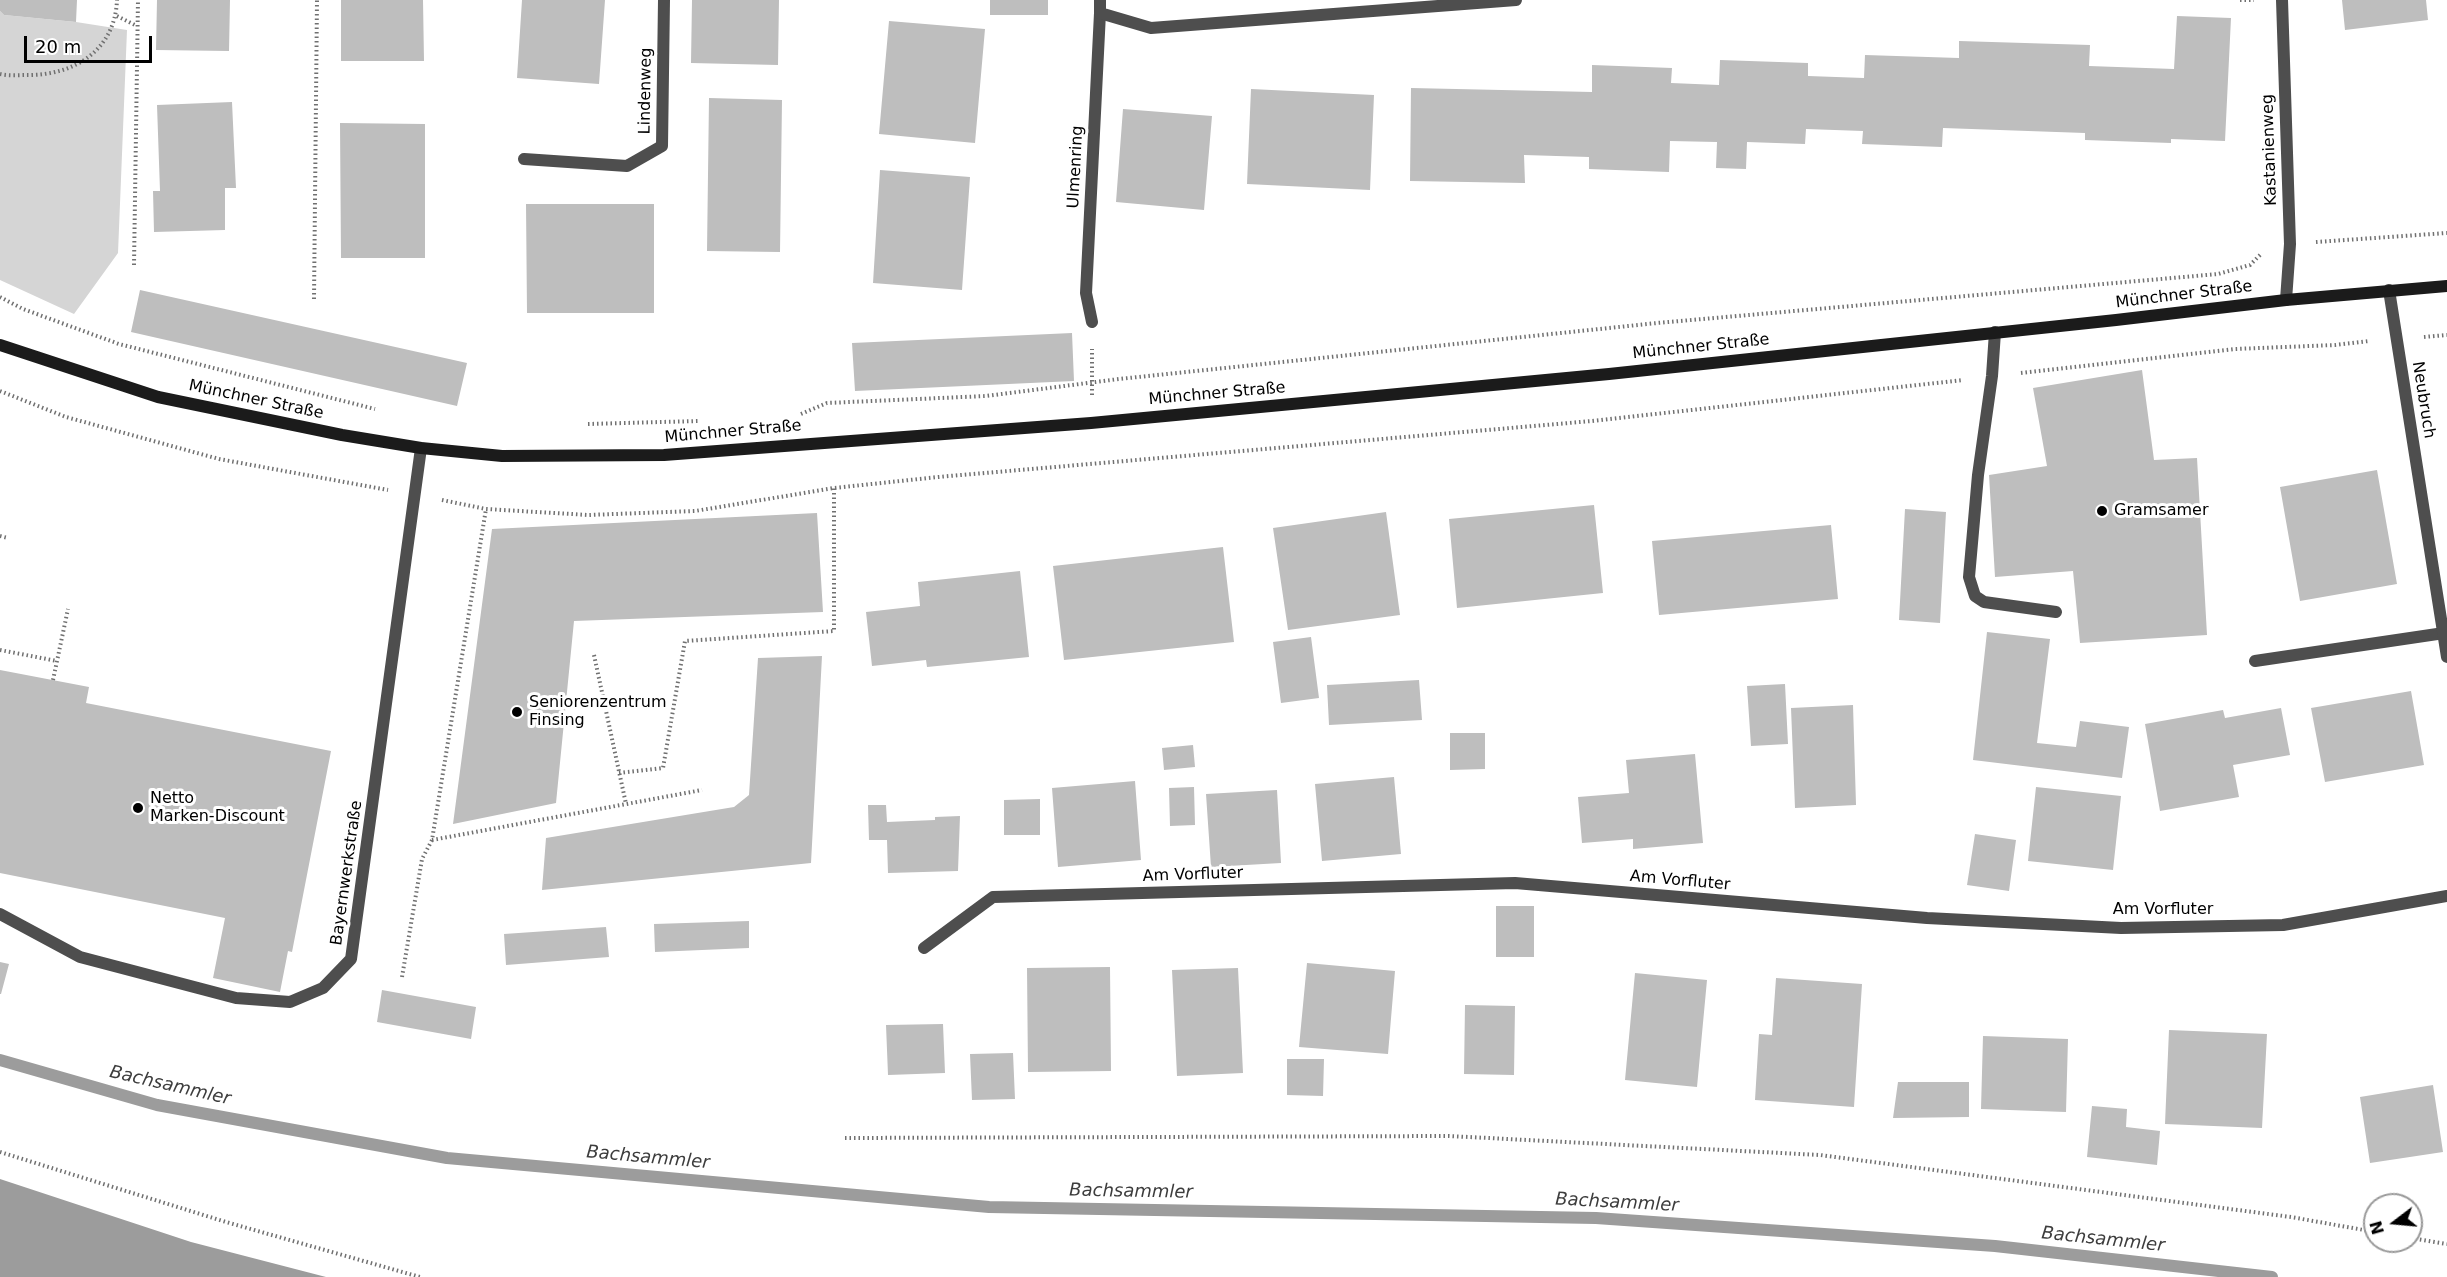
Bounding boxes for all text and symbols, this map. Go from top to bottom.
scale bar [27,24,154,62]
text: 20 m [35,36,81,57]
street label: Lindenweg [636,47,656,135]
street label: Kastanienweg [2258,94,2282,206]
street label: Ulmenring [1064,125,1088,209]
street label: Münchner Straße [2115,277,2253,313]
street label: Münchner Straße [1632,330,1770,364]
street label: Neubruch [2407,360,2439,440]
street label: Münchner Straße [187,376,325,424]
street label: Münchner Straße [1148,378,1286,410]
street label: Münchner Straße [664,416,802,448]
place label: Gramsamer [2114,501,2209,521]
marker: Gramsamer [2095,504,2109,518]
place label: Seniorenzentrum Finsing [529,693,667,731]
marker: Seniorenzentrum Finsing [510,705,524,719]
place label: Netto Marken-Discount [150,789,285,827]
street label: Bayernwerkstraße [327,799,367,947]
marker: Netto Marken-Discount [131,801,145,815]
street label: Am Vorfluter [1142,864,1244,886]
street label: Am Vorfluter [1629,867,1731,895]
street label: Am Vorfluter [2113,900,2213,920]
water label: Bachsammler [107,1062,233,1110]
water label: Bachsammler [585,1142,711,1174]
water label: Bachsammler [1069,1180,1193,1204]
water label: Bachsammler [1555,1189,1679,1217]
north arrow [2363,1193,2423,1253]
text: N [2366,1219,2388,1237]
water label: Bachsammler [2040,1223,2166,1257]

